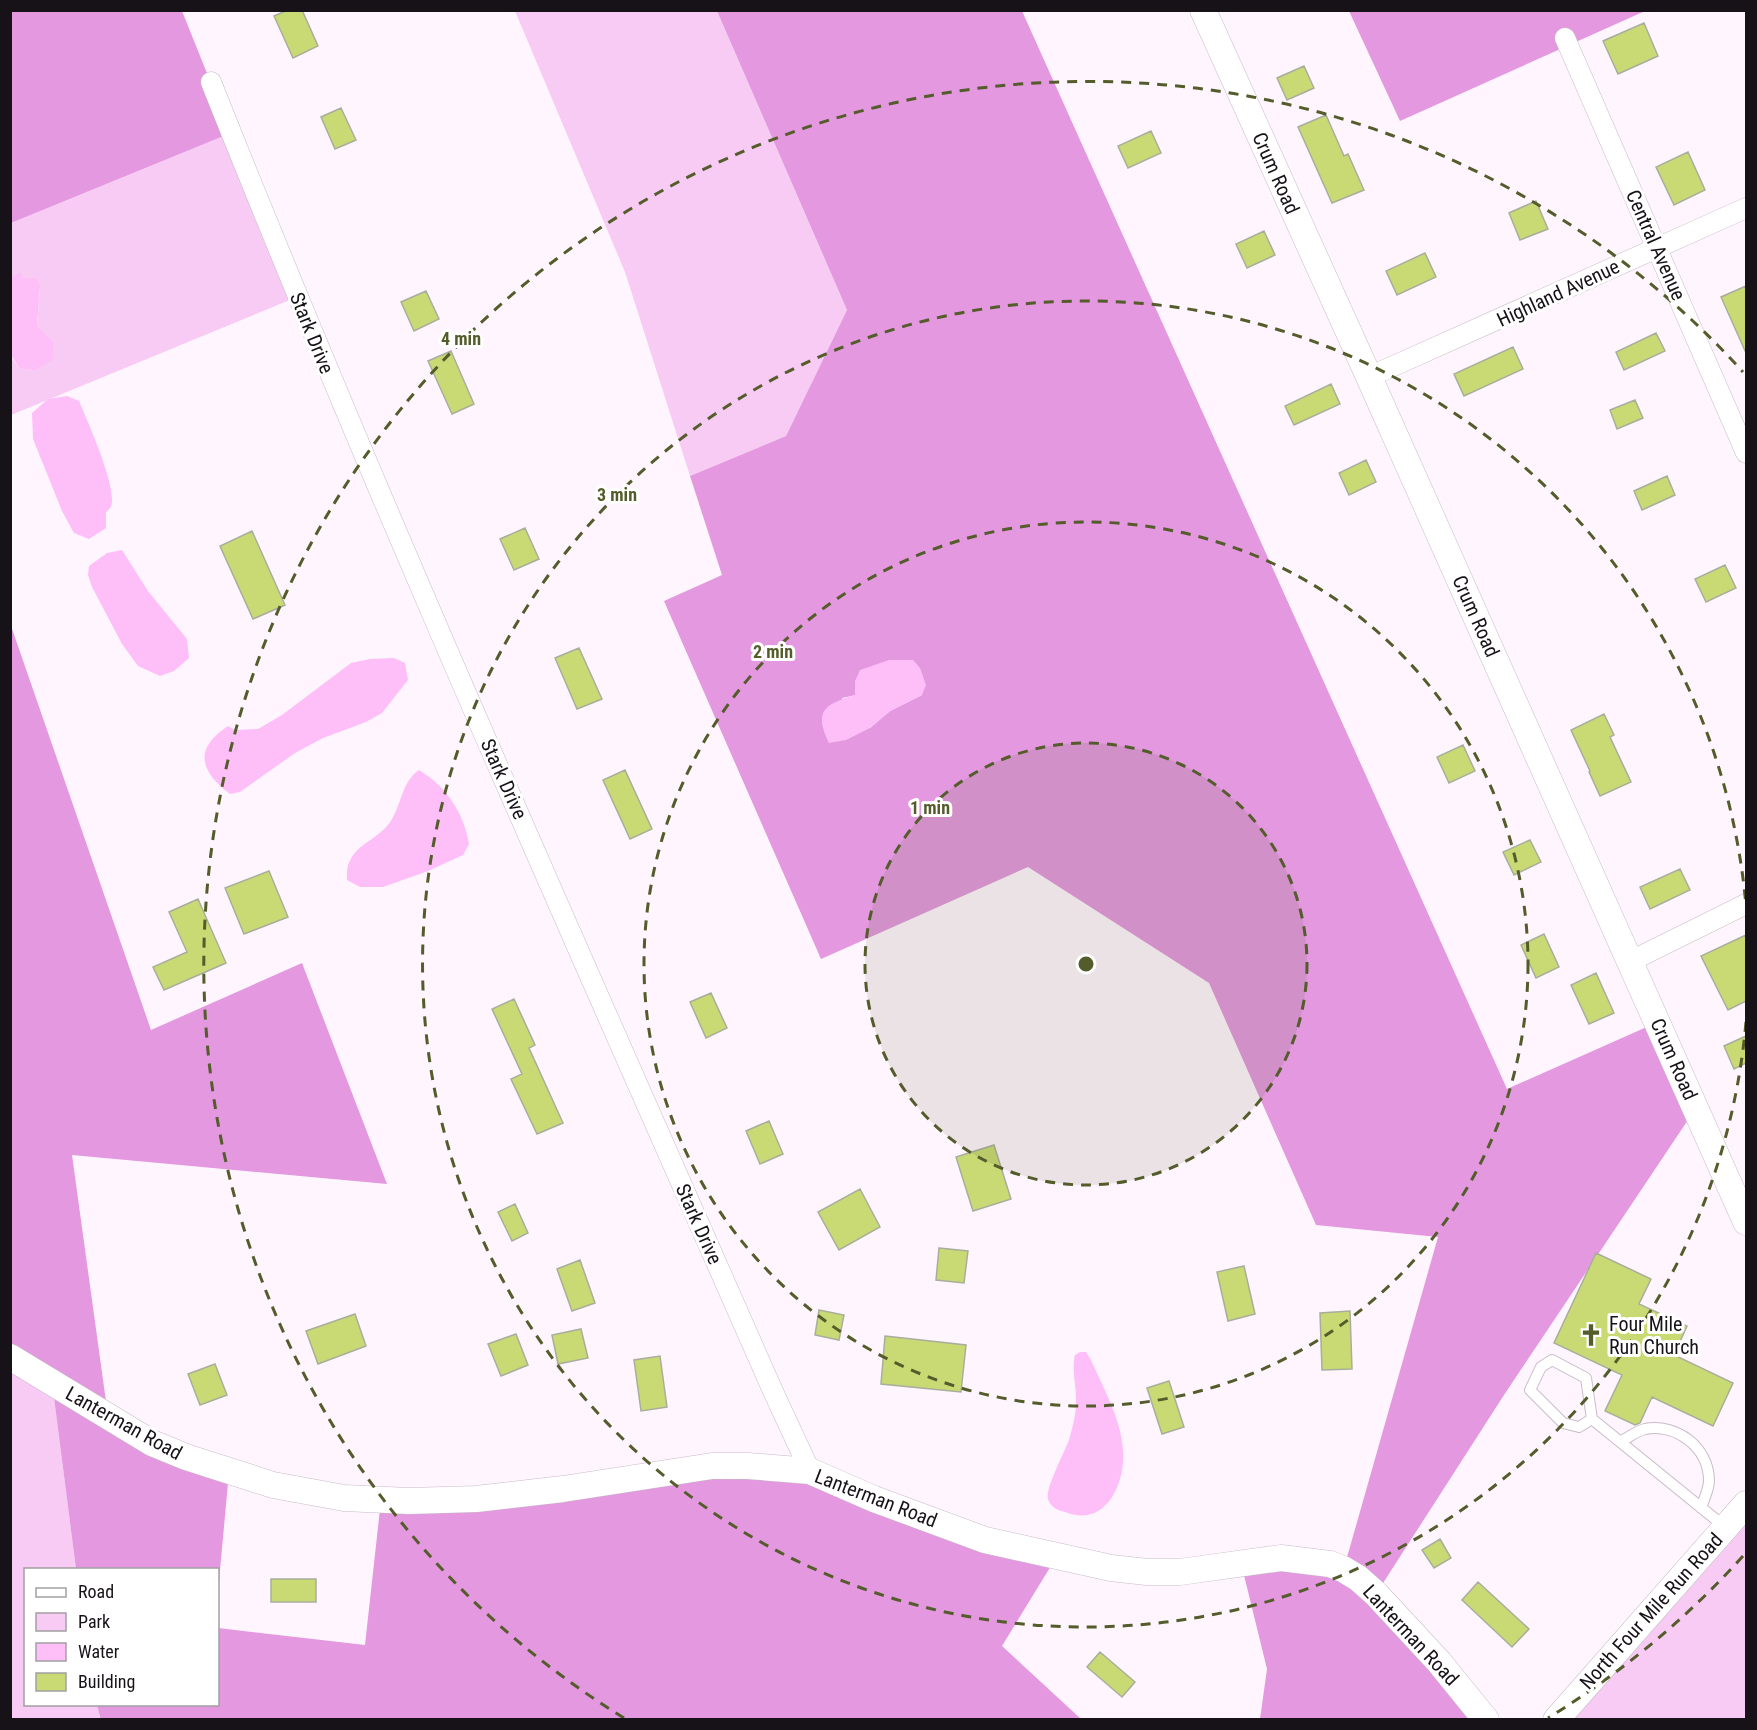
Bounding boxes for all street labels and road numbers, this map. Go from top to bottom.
street label: Crum Road [1247,128,1305,218]
street label: Central Avenue [1621,186,1691,304]
street label: Highland Avenue [1493,254,1623,332]
street label: Stark Drive [285,289,339,377]
street label: Crum Road [1447,571,1505,661]
street label: Stark Drive [476,735,532,823]
street label: Crum Road [1645,1014,1703,1104]
street label: Stark Drive [671,1180,727,1268]
street label: Lanterman Road [62,1381,186,1465]
street label: Lanterman Road [811,1464,941,1532]
street label: North Four Mile Run Road [1575,1528,1727,1694]
street label: Lanterman Road [1358,1580,1464,1690]

